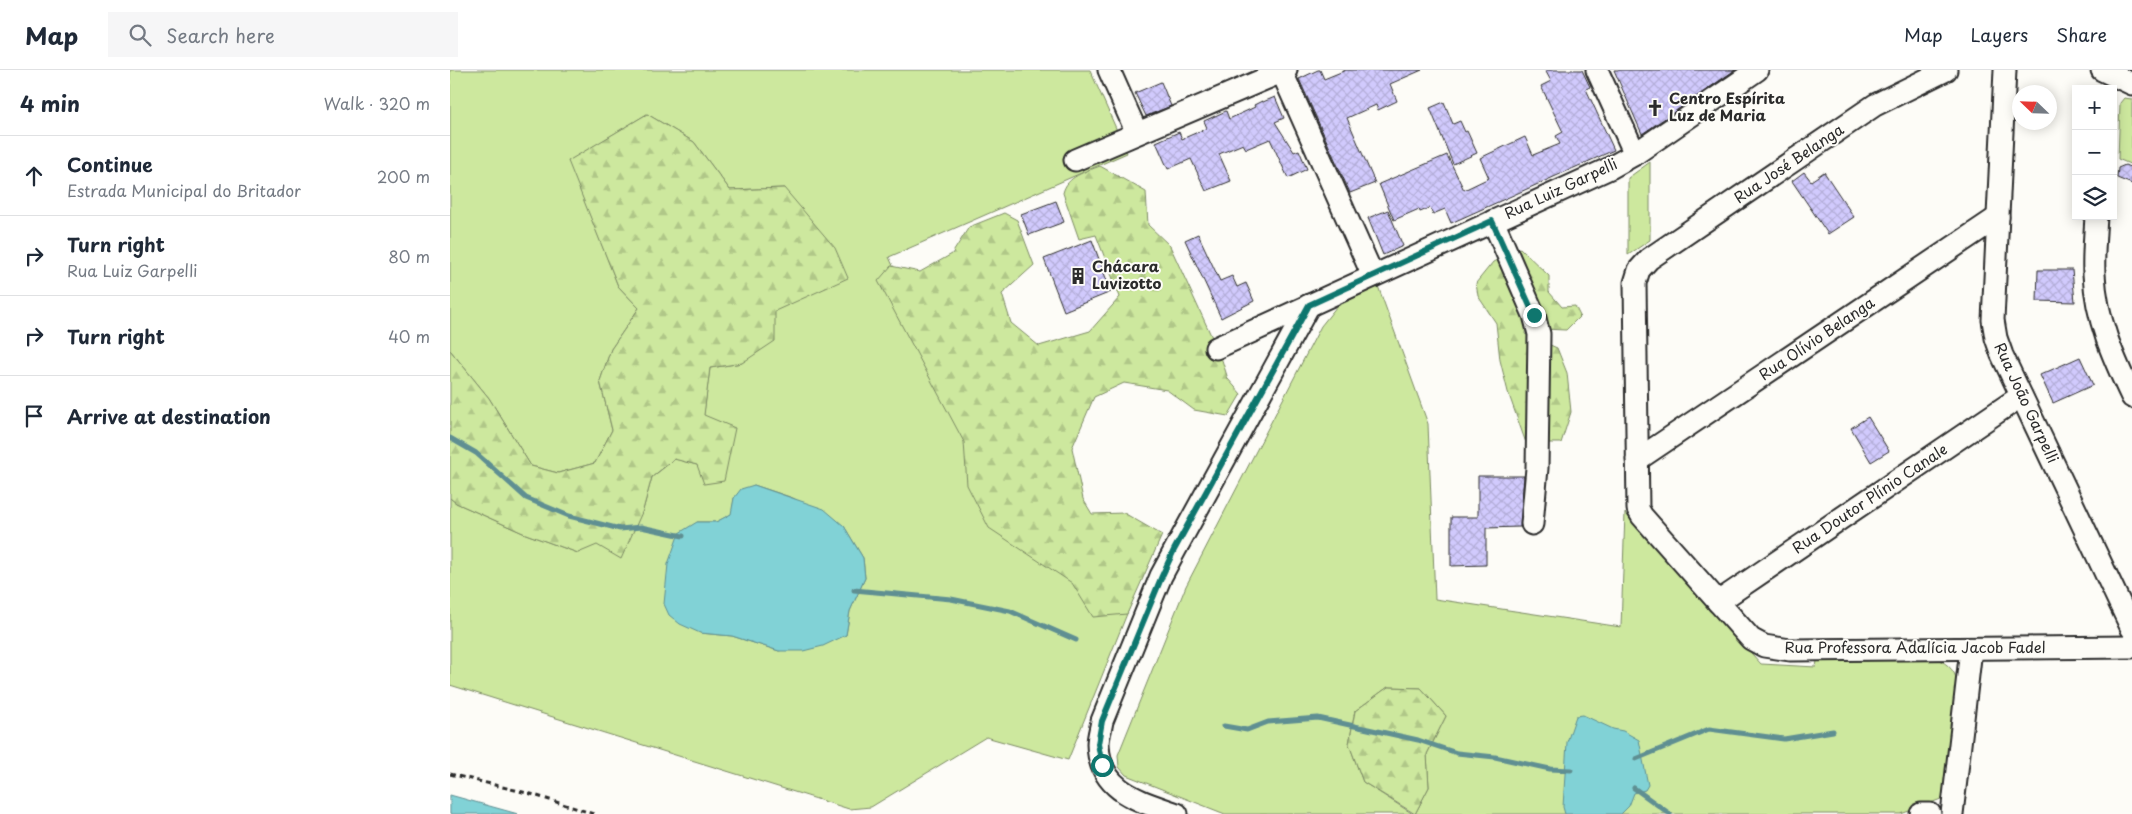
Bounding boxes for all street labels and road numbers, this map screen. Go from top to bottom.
street label: Rua José Belanga [1729,117,1848,208]
street label: Rua Luiz Garpelli [1500,151,1621,224]
street label: Rua Olívio Belanga [1754,290,1879,385]
street label: Rua João Garpelli [1989,338,2065,466]
street label: Rua Doutor Plínio Canale [1787,437,1951,558]
street label: Rua Professora Adalícia Jacob Fadel [1784,635,2046,658]

